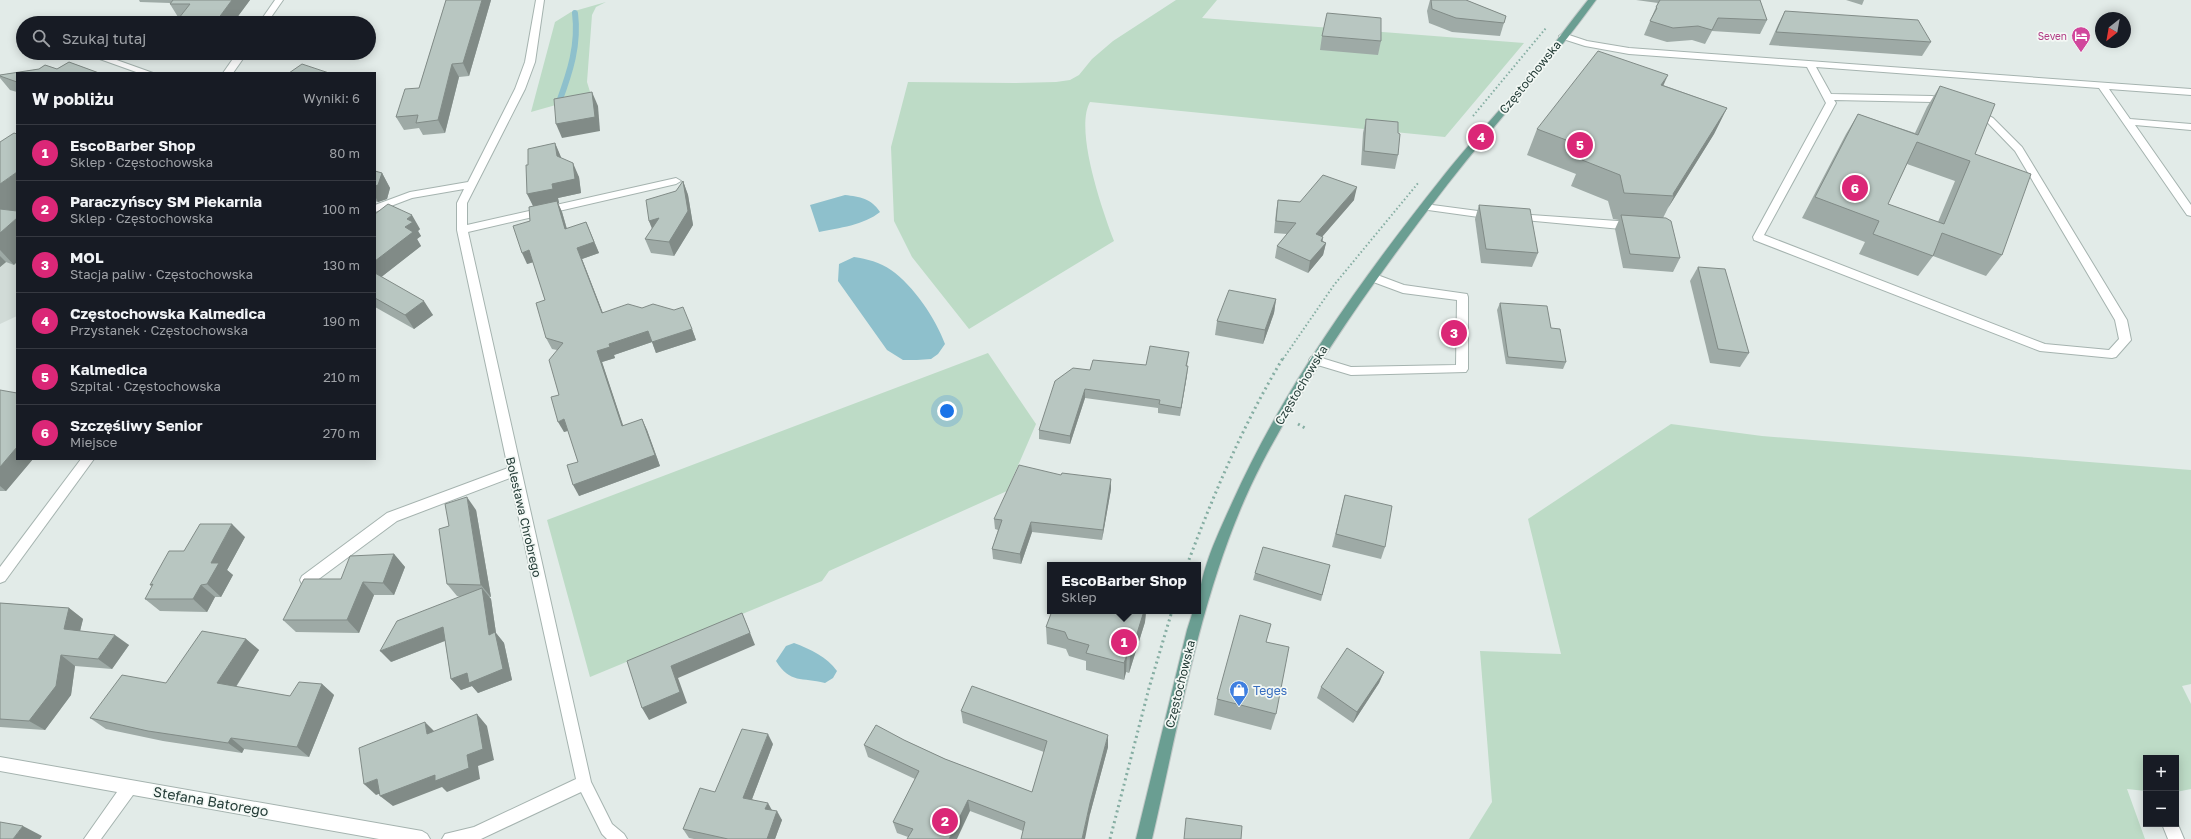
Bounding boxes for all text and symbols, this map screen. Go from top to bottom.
north arrow [2095,12,2131,48]
search box [16,16,376,60]
hotel icon: Seven [2070,25,2092,53]
icon: search [30,27,52,49]
text: Szukaj tutaj [62,29,146,47]
place label: Seven [2038,30,2067,42]
street label: Częstochowska [1496,37,1564,117]
text: W pobliżu [32,88,114,109]
text: Wyniki: 6 [303,90,360,106]
pin: 4 [1468,122,1494,152]
pin: 5 [1567,130,1593,160]
text: EscoBarber Shop [70,136,196,154]
text: 1 [42,145,48,161]
text: 80 m [329,145,360,161]
text: Sklep · Częstochowska [70,154,213,170]
pin: 6 [1842,173,1868,203]
text: Paraczyńscy SM Piekarnia [70,192,262,210]
text: 2 [41,201,49,217]
text: 100 m [323,201,360,217]
text: Sklep · Częstochowska [70,210,213,226]
text: MOL [70,248,103,266]
text: 3 [41,257,49,273]
text: 130 m [323,257,360,273]
text: Stacja paliw · Częstochowska [70,266,253,282]
text: Częstochowska Kalmedica [70,304,266,322]
text: 4 [41,313,49,329]
text: 190 m [323,313,360,329]
pin: 3 [1441,318,1467,348]
text: Przystanek · Częstochowska [70,322,248,338]
street label: Częstochowska [1271,343,1331,427]
text: Kalmedica [70,360,147,378]
text: 5 [41,369,49,385]
text: 210 m [323,369,360,385]
text: Szpital · Częstochowska [70,378,221,394]
your location [937,401,957,421]
text: Szczęśliwy Senior [70,416,203,434]
text: 6 [41,425,49,441]
text: 270 m [323,425,360,441]
text: Miejsce [70,434,117,450]
street label: Bolesława Chrobrego [503,455,545,579]
popup [1047,562,1201,614]
text: EscoBarber Shop [1061,571,1187,589]
text: Sklep [1061,589,1096,605]
pin: 1 [1111,627,1137,657]
street label: Częstochowska [1162,639,1198,729]
shop icon: Teges [1228,679,1250,707]
place label: Teges [1253,683,1287,698]
map controls [2143,755,2179,827]
button: + [2143,755,2179,791]
street label: Stefana Batorego [152,783,270,819]
button: − [2143,791,2179,827]
pin: 2 [932,806,958,836]

